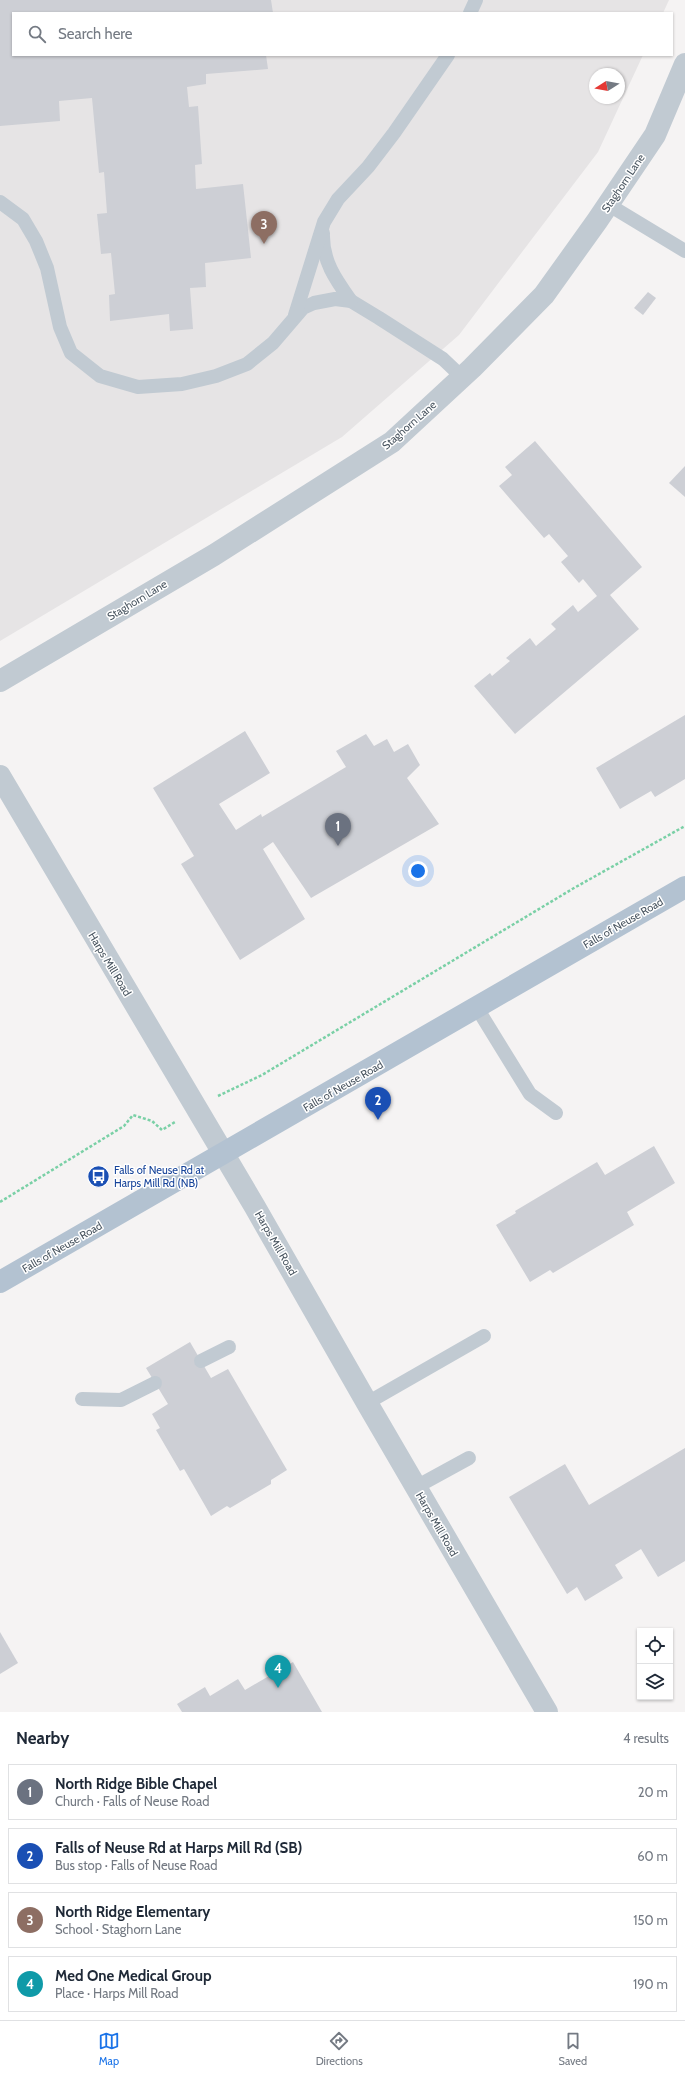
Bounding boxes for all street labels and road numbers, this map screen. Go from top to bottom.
street label: Staghorn Lane [598,151,648,215]
street label: Staghorn Lane [379,397,439,452]
street label: Staghorn Lane [104,576,170,623]
street label: Falls of Neuse Road [580,894,666,952]
street label: Harps Mill Road [85,929,135,999]
street label: Falls of Neuse Road [300,1057,386,1115]
street label: Harps Mill Road [252,1208,300,1278]
street label: Falls of Neuse Road [19,1218,105,1276]
street label: Harps Mill Road [413,1489,461,1559]

